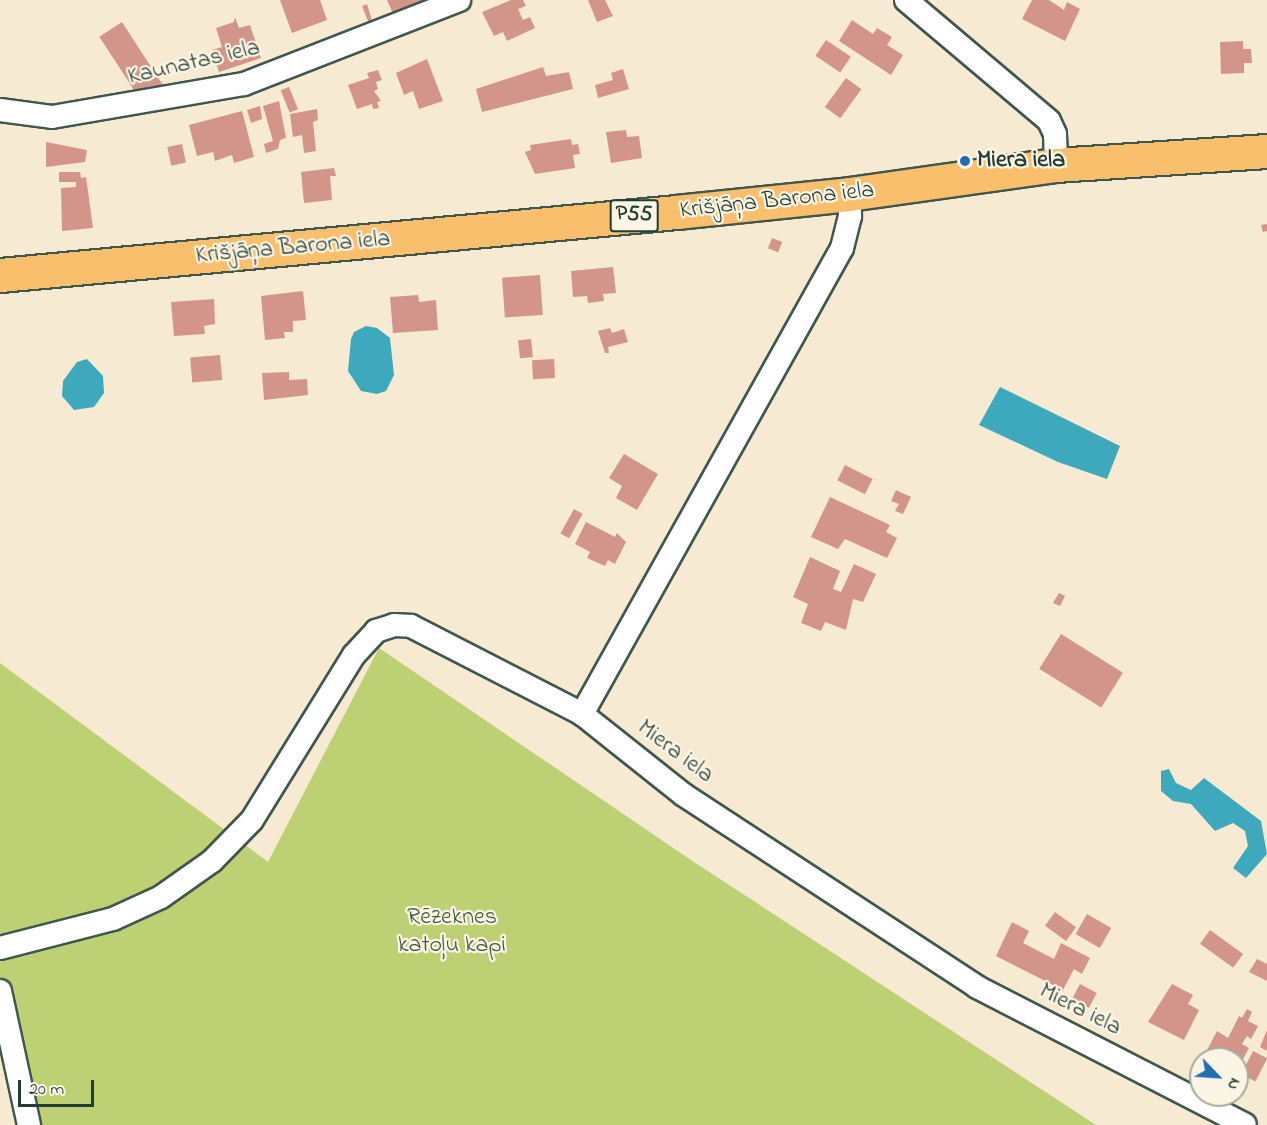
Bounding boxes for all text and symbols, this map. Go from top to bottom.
street label: Kaunatas iela [125,34,263,92]
place label: Miera iela [977,147,1065,175]
marker: Miera iela [958,154,972,168]
street label: Krišjāņa Barona iela [678,176,876,226]
road number: P55 [608,197,660,235]
street label: Krišjāņa Barona iela [194,225,392,271]
street label: Miera iela [631,714,719,790]
park label: Rēzeknes katoļu kapi [398,904,506,960]
street label: Miera iela [1034,977,1126,1043]
north arrow [1189,1047,1249,1107]
scale bar [21,1068,98,1106]
text: N [1220,1074,1247,1094]
text: 20 m [29,1077,64,1103]

